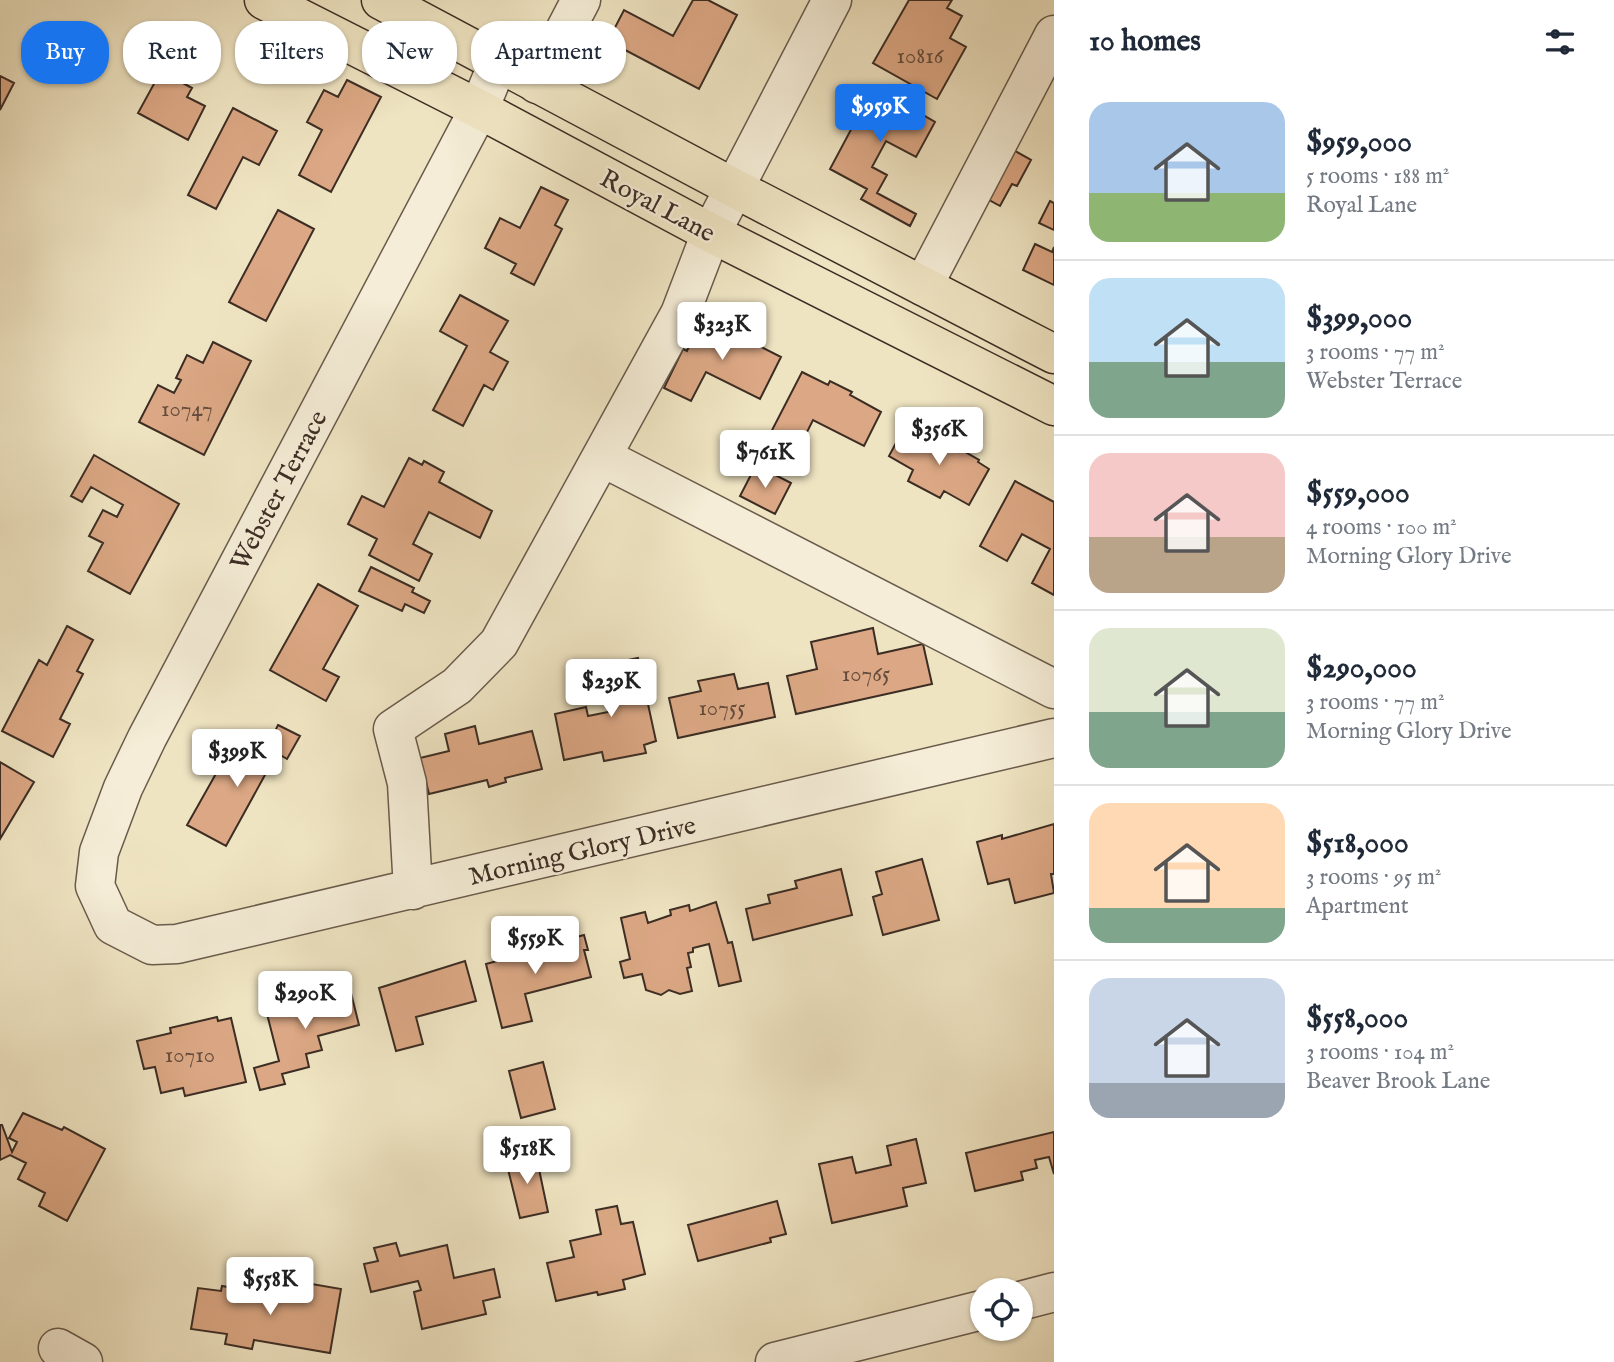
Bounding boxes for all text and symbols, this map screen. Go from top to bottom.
chip: Buy [21,21,109,84]
chip: Rent [123,21,221,84]
chip: Filters [235,21,348,84]
chip: New [362,21,457,84]
chip: Apartment [471,21,626,84]
text: 10 homes [1089,23,1201,61]
icon: filters [1541,23,1579,61]
house number: 10816 [896,42,945,71]
pin: $959K [831,85,929,144]
text: $959K [851,92,909,121]
text: $959,000 [1306,124,1412,162]
icon: home [1145,130,1229,214]
street label: Royal Lane [594,162,721,250]
text: 5 rooms · 188 m² [1306,162,1449,191]
text: Royal Lane [1306,191,1417,220]
text: $399,000 [1306,300,1412,338]
pin: $323K [673,302,771,362]
icon: home [1145,306,1229,390]
text: $323K [693,310,751,339]
text: 3 rooms · 77 m² [1306,338,1445,367]
text: Webster Terrace [1306,367,1462,396]
house number: 10747 [161,395,213,424]
street label: Webster Terrace [223,405,335,576]
pin: $356K [890,407,988,467]
text: $356K [911,415,967,444]
pin: $761K [716,430,814,490]
text: $761K [736,438,794,467]
text: $559,000 [1306,475,1410,513]
icon: home [1145,481,1229,565]
text: 4 rooms · 100 m² [1306,513,1457,542]
text: Morning Glory Drive [1306,542,1511,571]
text: $290,000 [1306,650,1417,688]
icon: home [1145,656,1229,740]
pin: $239K [562,660,660,719]
house number: 10765 [842,660,890,689]
text: $239K [582,667,640,696]
text: 3 rooms · 77 m² [1306,688,1445,717]
house number: 10755 [698,694,746,723]
text: Morning Glory Drive [1306,717,1511,746]
pin: $399K [188,730,286,789]
text: $399K [208,737,266,766]
street label: Morning Glory Drive [465,809,699,894]
text: $518,000 [1306,825,1409,863]
icon: home [1145,831,1229,915]
text: 3 rooms · 95 m² [1306,863,1441,892]
text: Apartment [1306,892,1409,921]
pin: $559K [486,916,584,976]
text: $559K [507,924,563,953]
pin: $290K [256,972,354,1031]
text: $290K [274,979,336,1008]
text: $558,000 [1306,1000,1408,1038]
icon: home [1145,1006,1229,1090]
text: 3 rooms · 104 m² [1306,1038,1454,1067]
house number: 10710 [165,1041,215,1070]
text: Beaver Brook Lane [1306,1067,1490,1096]
pin: $518K [478,1126,576,1186]
text: $518K [499,1134,555,1163]
pin: $558K [221,1258,319,1317]
text: $558K [242,1265,298,1294]
map controls [970,1278,1033,1341]
button: locate [970,1278,1033,1341]

